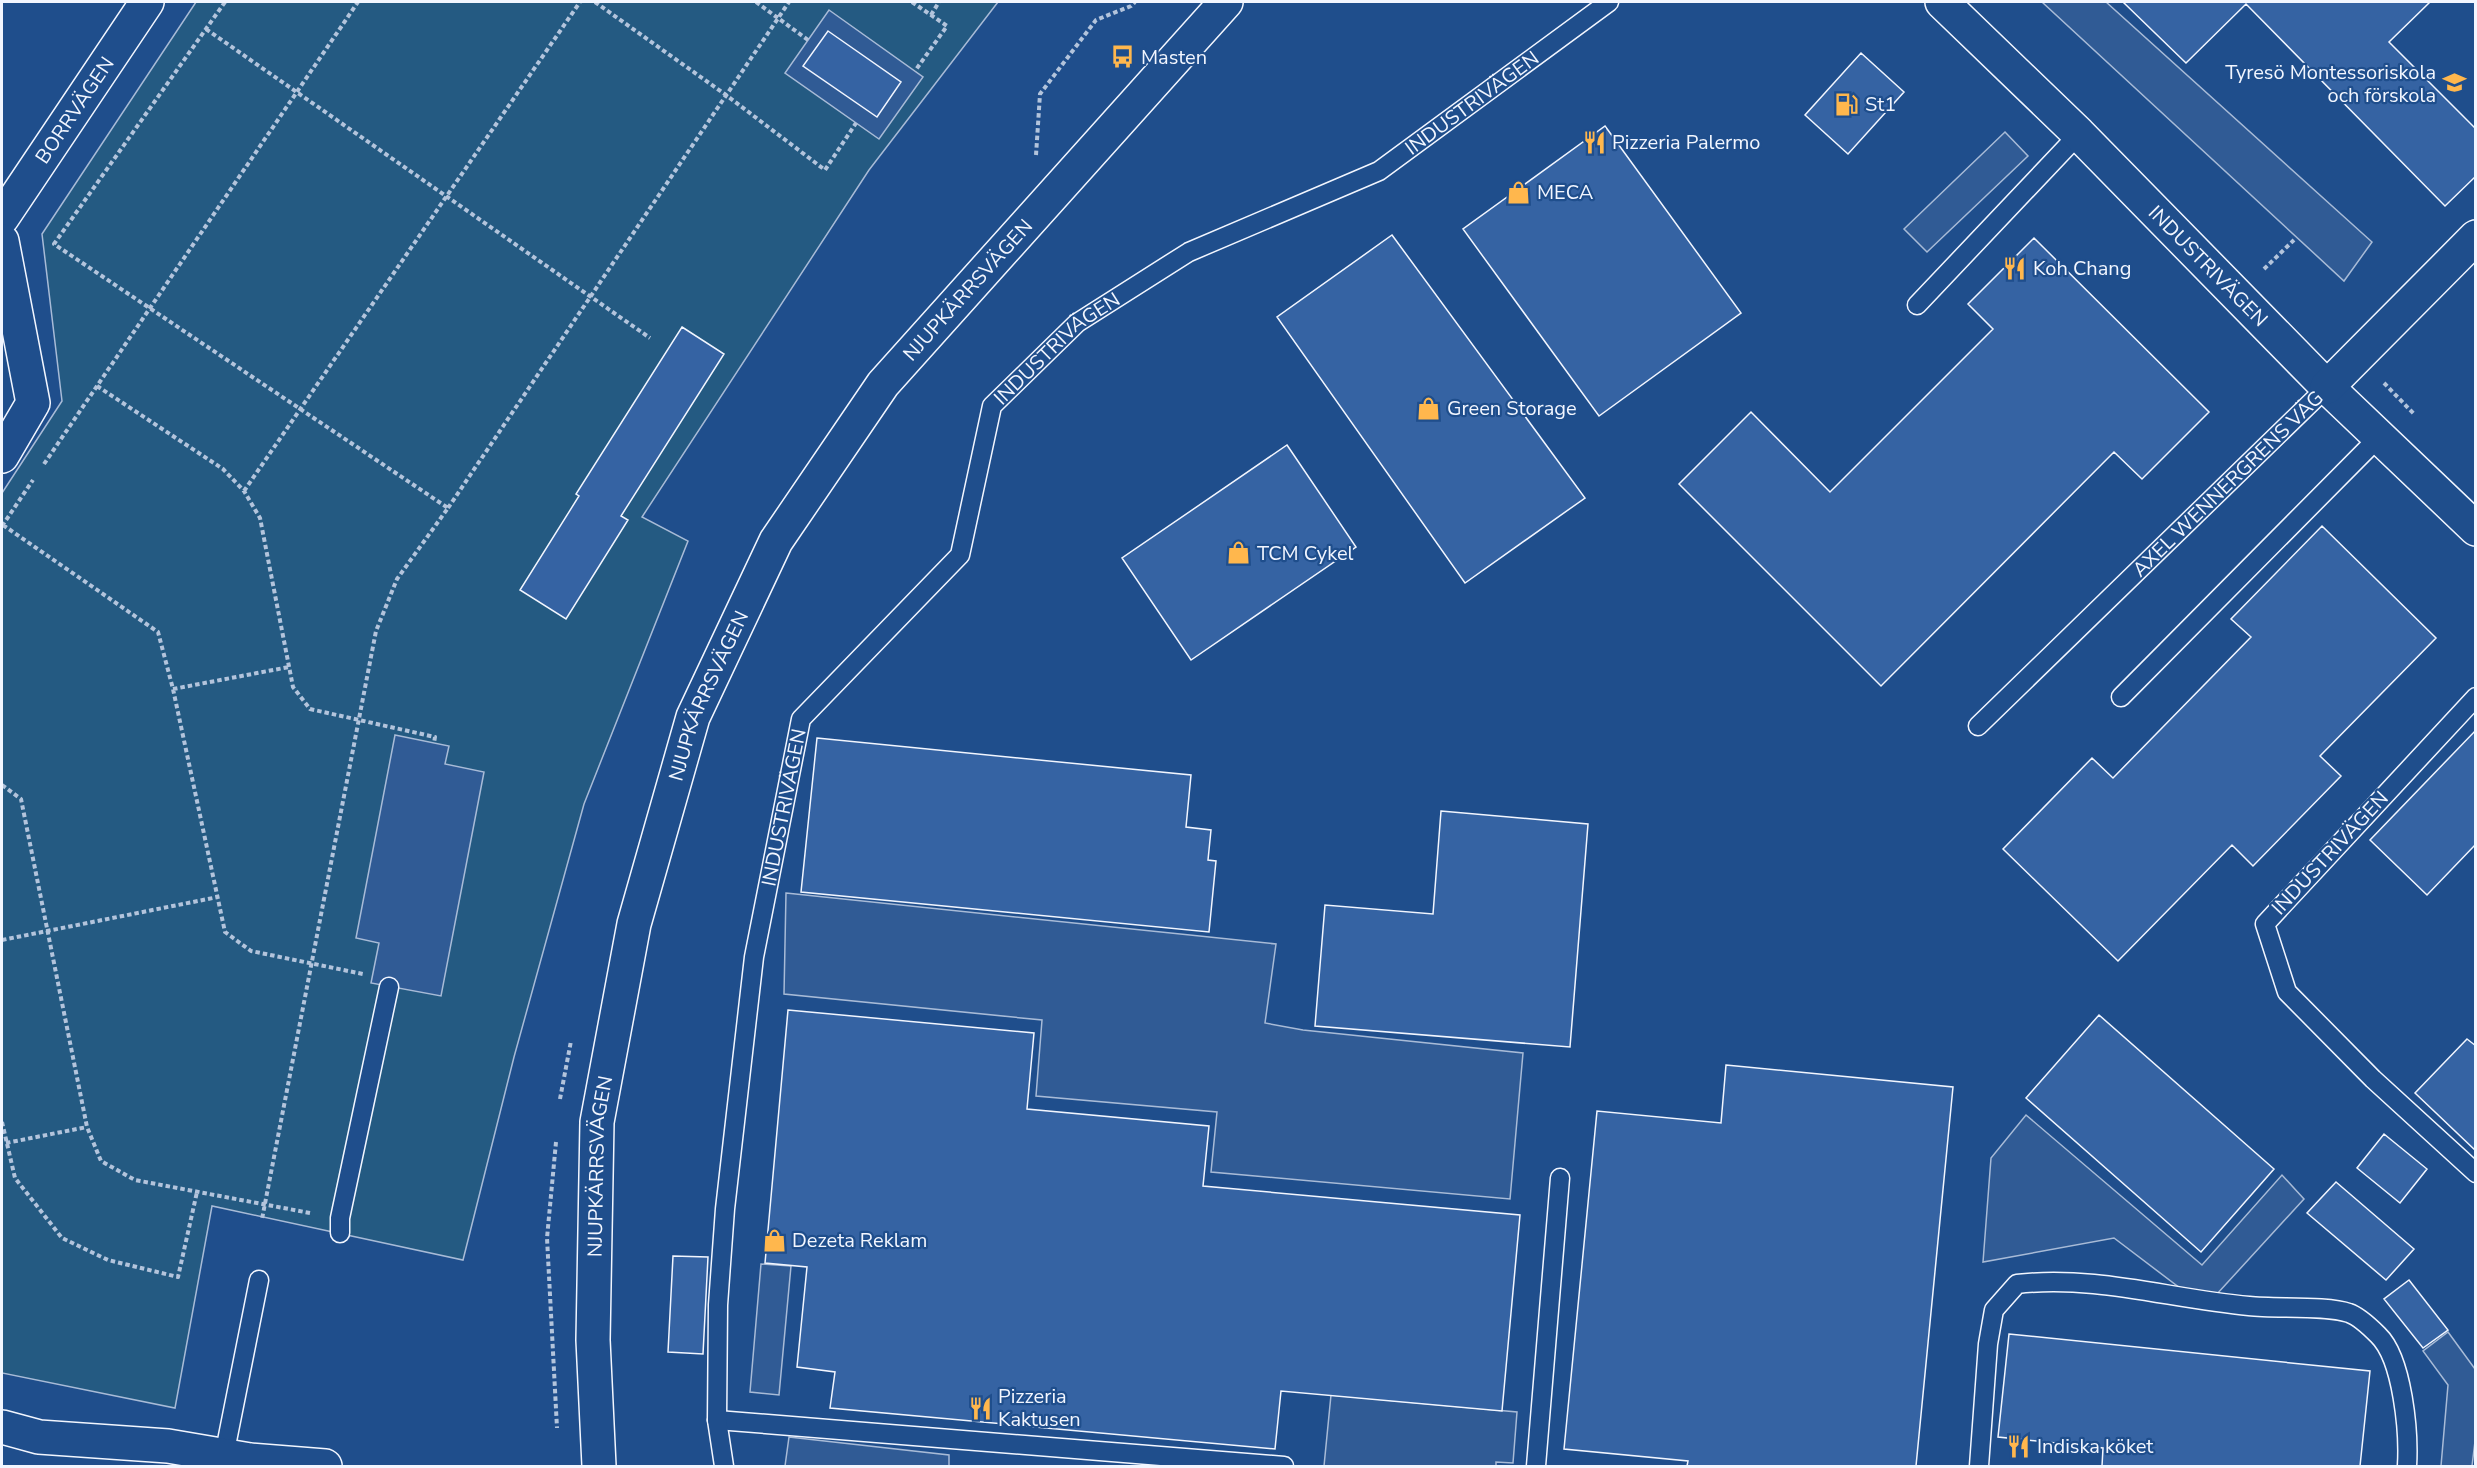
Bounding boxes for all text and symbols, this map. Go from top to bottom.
bus stop icon: Masten [1110,44,1136,70]
place label: Masten [1141,44,1207,71]
street label: INDUSTRIVÄGEN [1399,45,1544,161]
street label: BORRVÄGEN [29,51,120,169]
place label: Tyresö Montessoriskola och förskola [2225,59,2436,109]
school or university icon: Tyresö Montessoriskola och förskola [2441,70,2467,96]
fuel station icon: St1 [1834,91,1860,117]
place label: St1 [1865,91,1896,118]
restaurant icon: Pizzeria Palermo [1581,129,1607,155]
place label: Pizzeria Palermo [1612,129,1760,156]
shop icon: MECA [1506,179,1532,205]
place label: MECA [1537,179,1594,206]
street label: INDUSTRIVÄGEN [2143,199,2274,333]
street label: NJUPKÄRRSVÄGEN [897,213,1038,367]
restaurant icon: Koh Chang [2002,255,2028,281]
place label: Koh Chang [2033,255,2131,282]
street label: INDUSTRIVÄGEN [988,286,1125,411]
street label: AXEL WENNERGRENS VÄG [2126,384,2329,583]
shop icon: Green Storage [1416,395,1442,421]
place label: Green Storage [1447,395,1577,422]
shop icon: TCM Cykel [1226,540,1252,566]
place label: TCM Cykel [1257,540,1354,567]
street label: NJUPKÄRRSVÄGEN [662,606,755,784]
street label: INDUSTRIVÄGEN [755,726,812,888]
street label: INDUSTRIVÄGEN [2266,785,2394,921]
street label: NJUPKÄRRSVÄGEN [581,1074,619,1257]
shop icon: Dezeta Reklam [761,1227,787,1253]
place label: Dezeta Reklam [792,1227,927,1254]
place label: Pizzeria Kaktusen [998,1383,1081,1433]
restaurant icon: Pizzeria Kaktusen [967,1395,993,1421]
restaurant icon: Indiska köket [2006,1433,2032,1459]
place label: Indiska köket [2037,1433,2154,1460]

